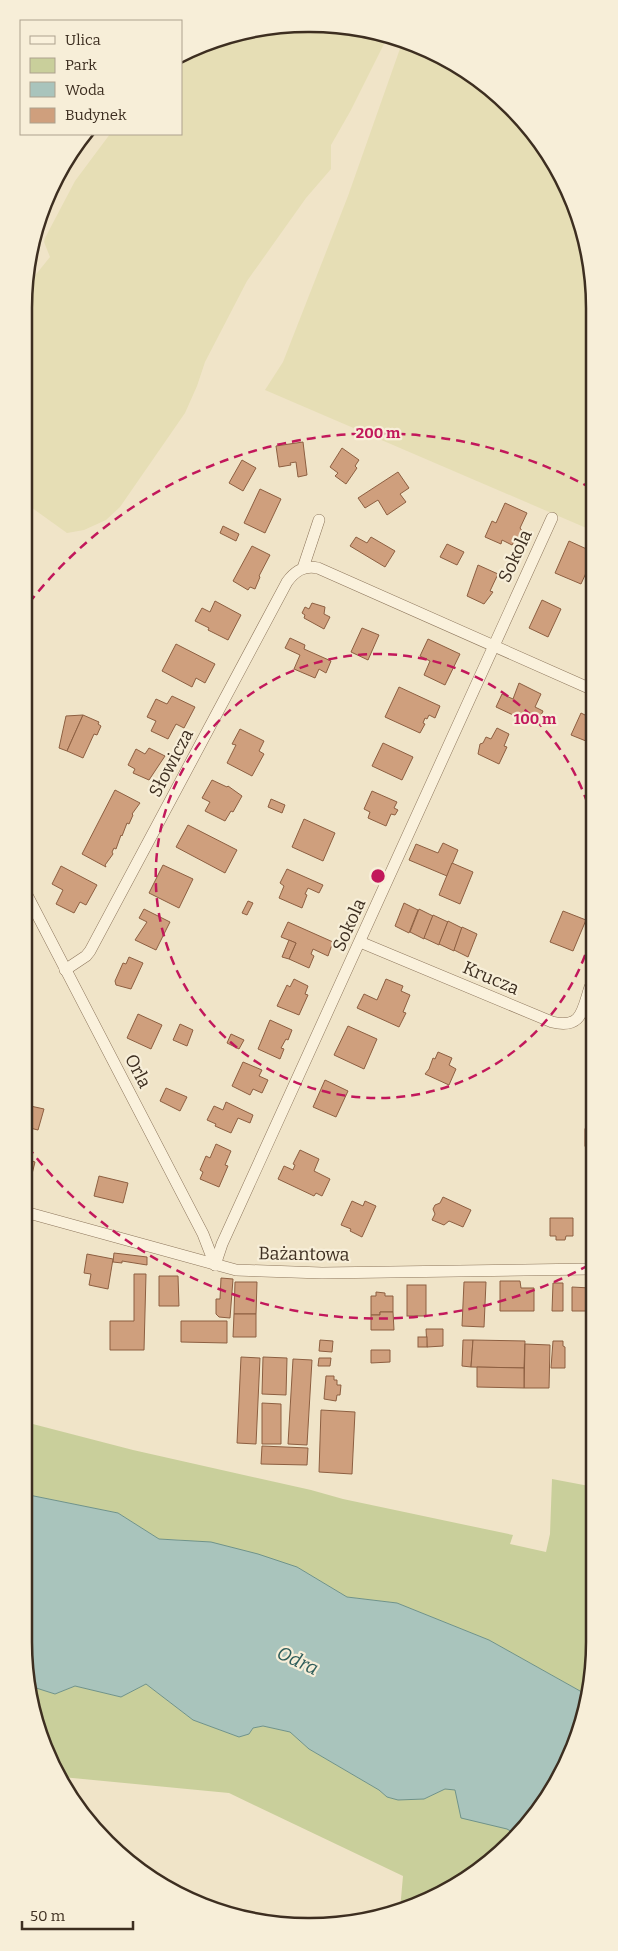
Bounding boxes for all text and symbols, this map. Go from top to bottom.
legend [20,20,182,135]
text: Ulica [65,31,101,49]
text: Park [65,56,97,74]
text: Woda [65,81,105,99]
text: Budynek [65,106,127,124]
text: 200 m [356,424,401,442]
street label: Sokola [493,526,537,586]
text: 100 m [514,710,557,728]
street label: Słowicza [144,725,198,801]
centre of rings [369,867,387,885]
street label: Sokola [328,895,370,955]
street label: Krucza [459,956,523,1000]
street label: Orla [120,1050,156,1092]
street label: Bażantowa [258,1242,350,1266]
water label: Odra [273,1641,322,1680]
scale bar [22,1898,134,1930]
text: 50 m [30,1907,66,1925]

